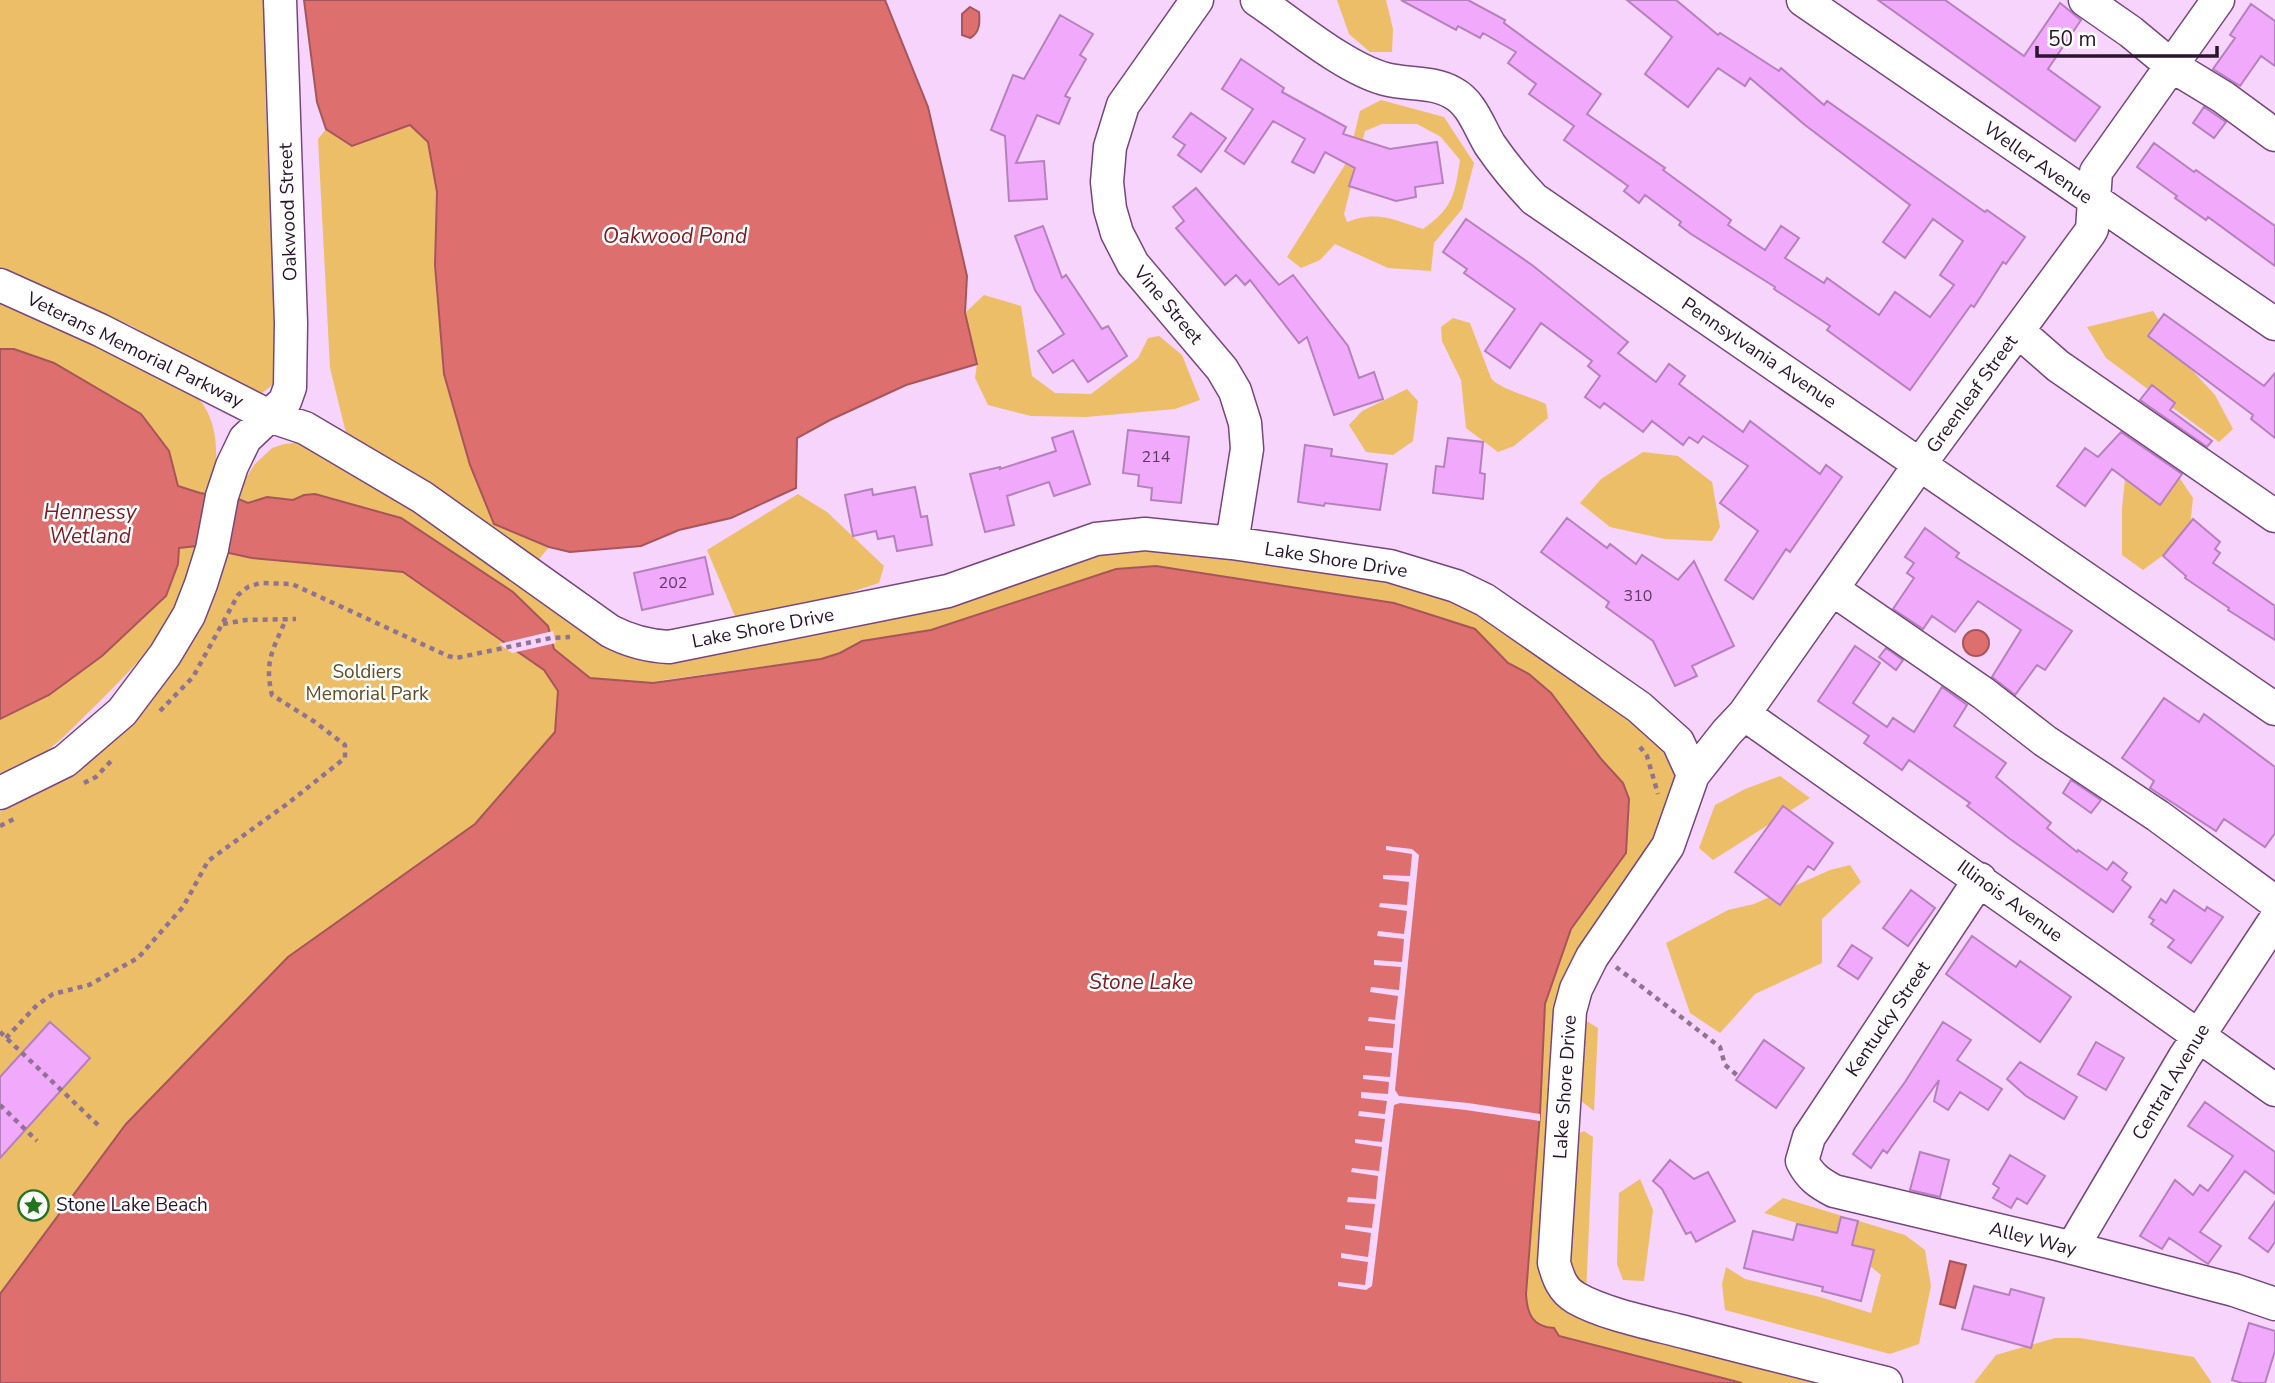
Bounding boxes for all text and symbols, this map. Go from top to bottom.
scale bar [2037,14,2217,58]
text: 50 m [2048,25,2097,53]
street label: Weller Avenue [1978,116,2098,210]
street label: Oakwood Street [273,142,303,282]
water label: Oakwood Pond [603,222,748,250]
street label: Vine Street [1127,259,1209,350]
street label: Veterans Memorial Parkway [21,286,248,414]
street label: Pennsylvania Avenue [1676,291,1842,415]
street label: Greenleaf Street [1920,329,2024,458]
house number: 214 [1142,446,1171,468]
water label: Hennessy Wetland [44,498,138,550]
street label: Lake Shore Drive [1263,536,1409,584]
house number: 202 [659,572,687,594]
house number: 310 [1624,585,1652,607]
street label: Lake Shore Drive [690,601,836,655]
park label: Soldiers Memorial Park [306,659,429,707]
street label: Illinois Avenue [1952,854,2068,948]
street label: Kentucky Street [1840,956,1937,1082]
water label: Stone Lake [1089,968,1193,996]
street label: Lake Shore Drive [1547,1014,1583,1160]
street label: Central Avenue [2126,1019,2216,1145]
place icon: Stone Lake Beach [16,1188,50,1222]
place label: Stone Lake Beach [56,1192,208,1218]
street label: Alley Way [1987,1216,2080,1262]

